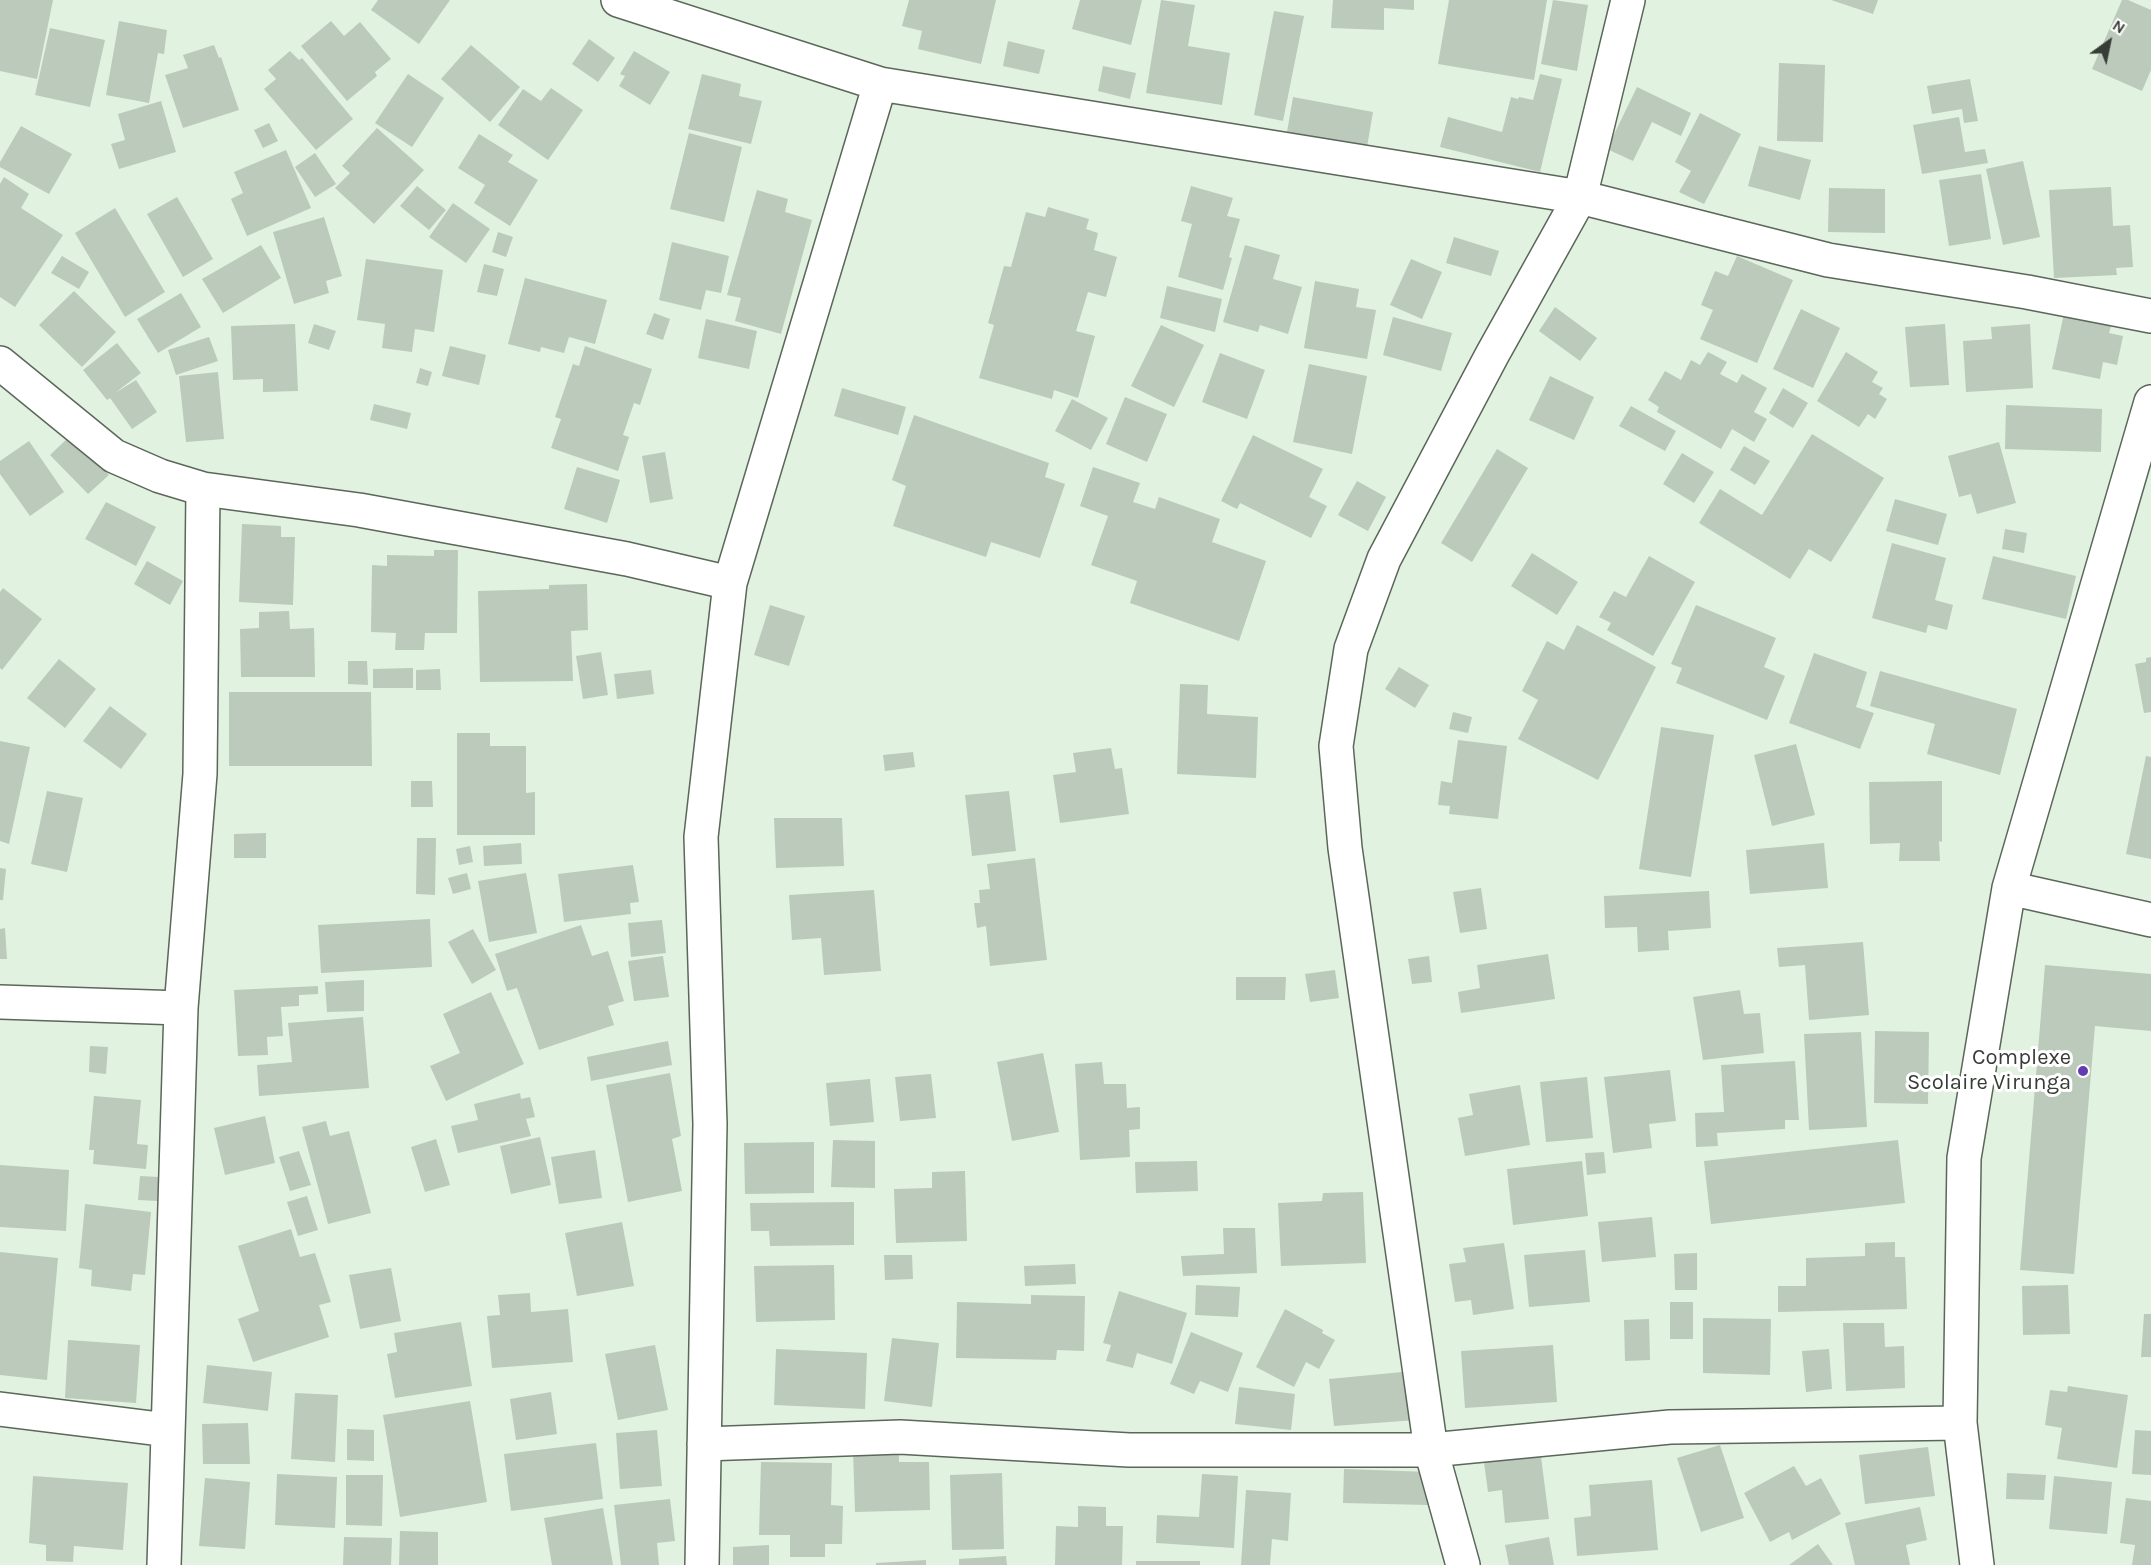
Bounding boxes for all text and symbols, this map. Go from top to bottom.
north arrow [2079,12,2139,72]
text: N [2109,15,2129,38]
place label: Complexe Scolaire Virunga [1907,1045,2071,1096]
marker: Complexe Scolaire Virunga [2076,1064,2090,1078]

